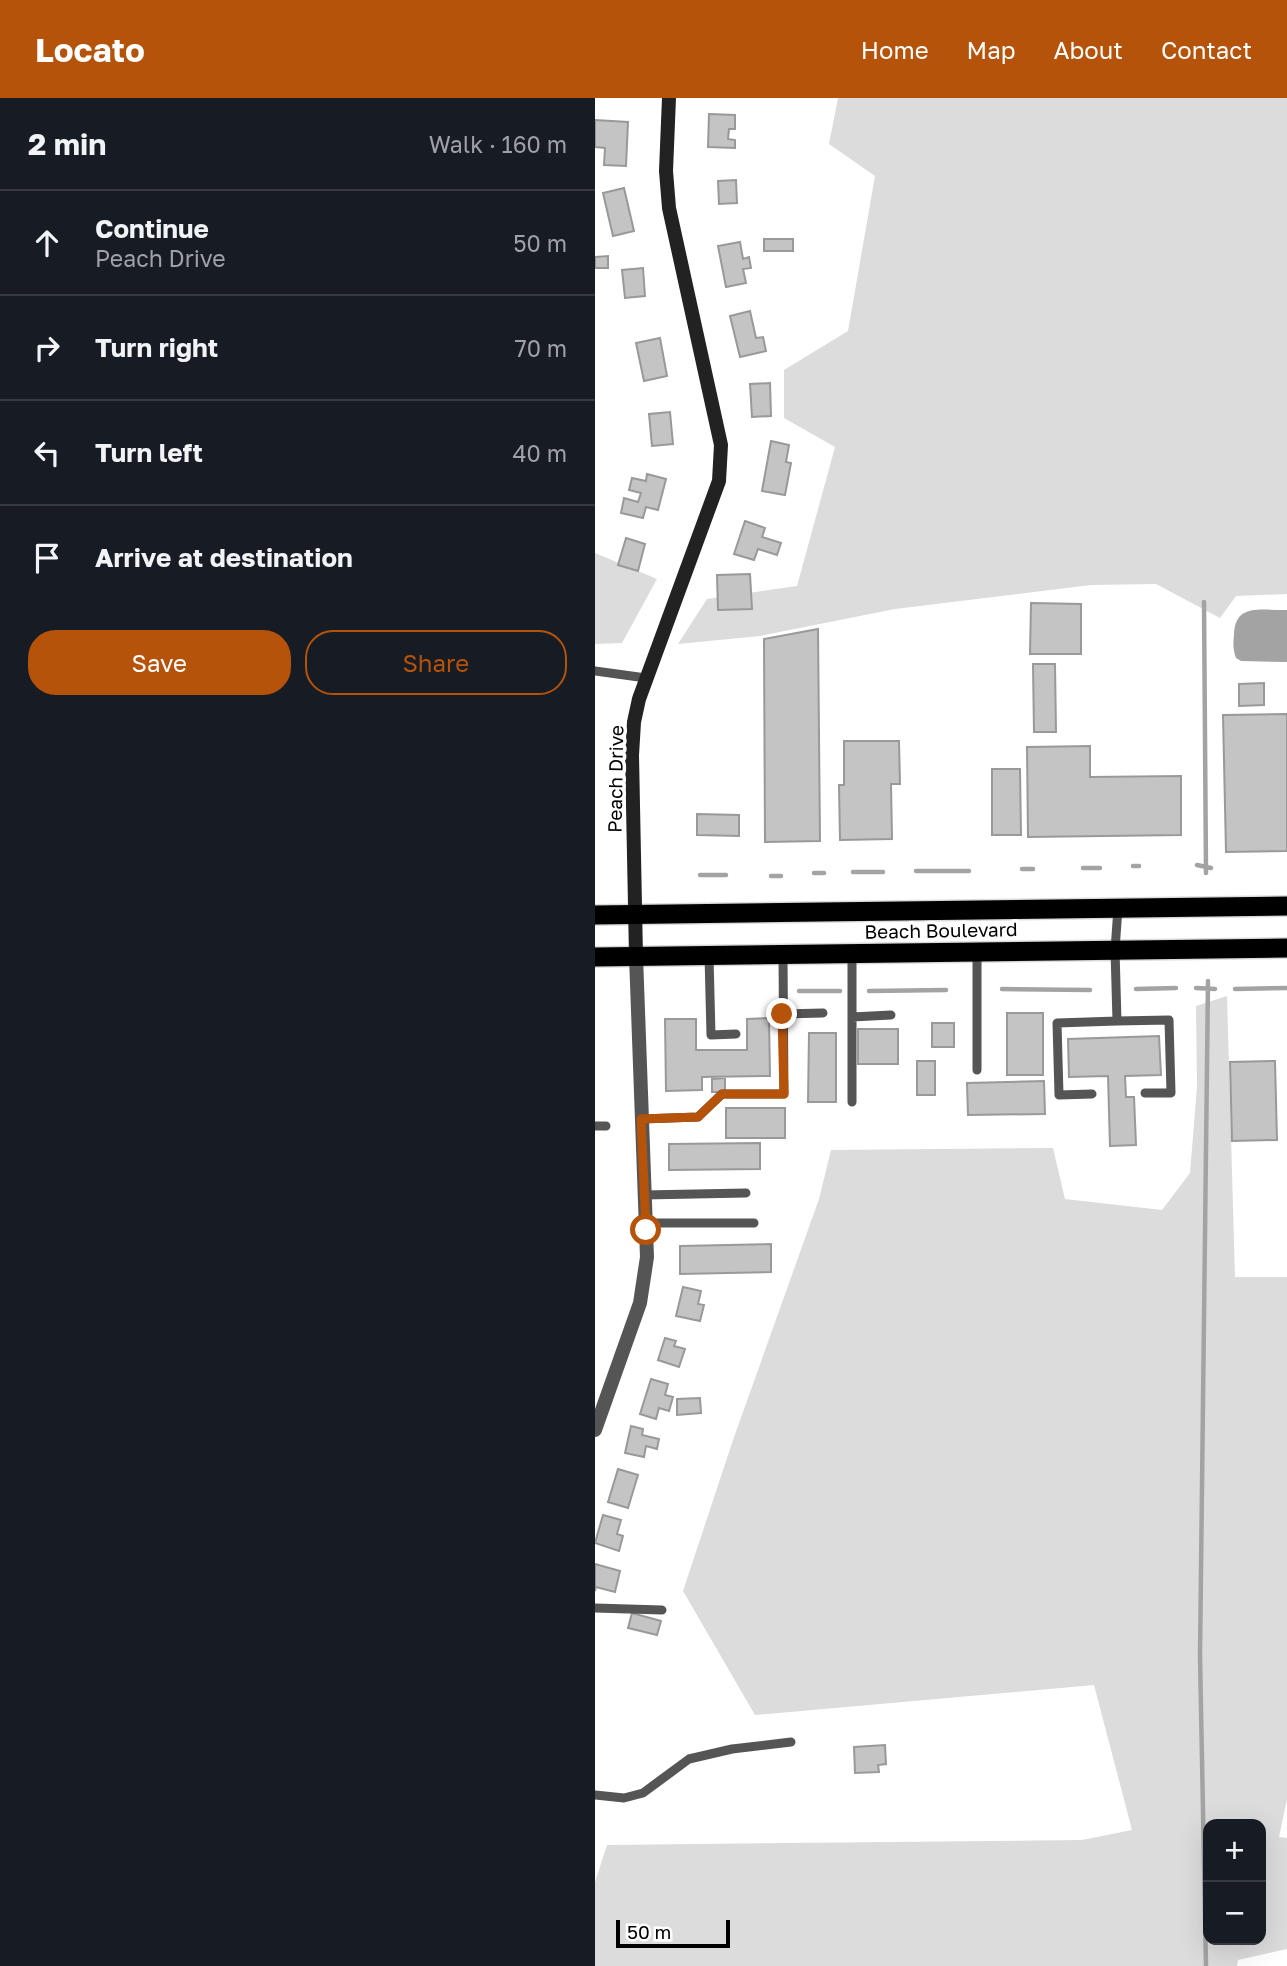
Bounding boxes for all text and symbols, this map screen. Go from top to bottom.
text: Locato [35,30,145,69]
text: Home [861,35,929,64]
text: Map [967,35,1016,64]
text: About [1054,35,1123,64]
text: Contact [1161,35,1252,64]
text: 2 min [28,126,106,162]
text: Walk · 160 m [429,130,567,158]
text: Continue [95,213,209,244]
icon: ahead [28,224,66,262]
text: 50 m [513,229,567,257]
text: Peach Drive [95,244,226,272]
icon: right [28,329,66,367]
text: Turn right [95,332,218,363]
text: 70 m [514,334,567,362]
icon: left [28,434,66,472]
text: Turn left [95,437,203,468]
text: 40 m [513,439,567,467]
icon: arrive [28,539,66,577]
text: Arrive at destination [95,542,353,573]
button: Save [28,630,291,695]
button: Share [305,630,567,695]
street label: Peach Drive [603,725,627,833]
street label: Beach Boulevard [864,917,1018,943]
route end [766,998,797,1029]
route start [630,1214,661,1245]
map controls [1203,1819,1266,1945]
button: + [1203,1819,1266,1882]
button: − [1203,1882,1266,1945]
scale bar [616,1917,730,1949]
text: 50 m [627,1920,671,1943]

